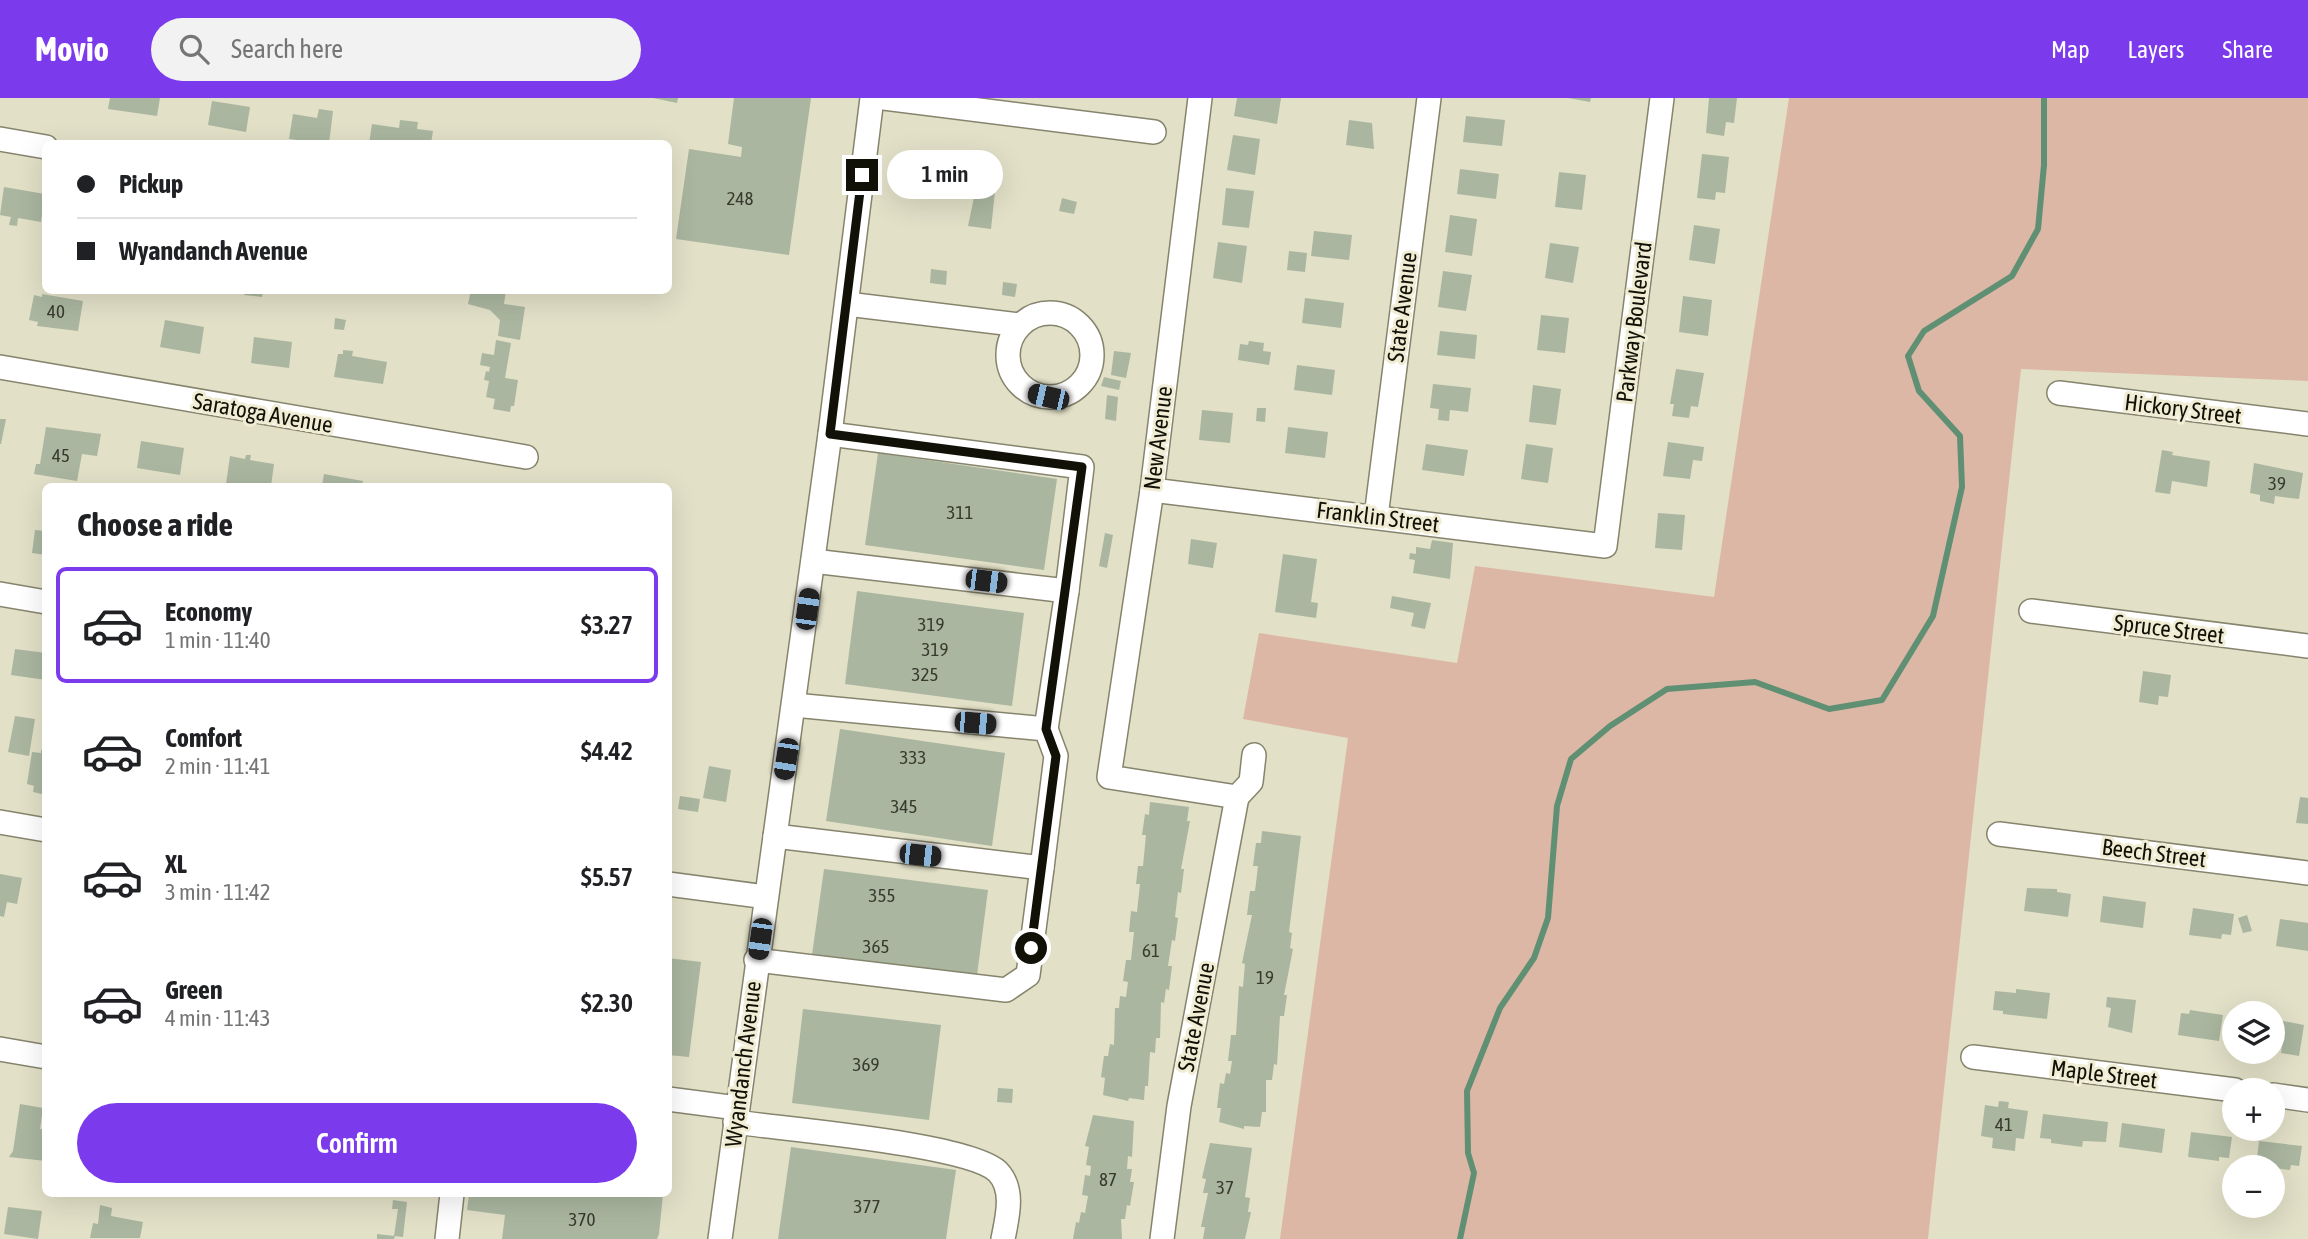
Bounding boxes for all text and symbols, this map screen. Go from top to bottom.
search box [151,18,641,81]
text: Movio [35,30,109,68]
icon: search [175,30,213,68]
text: Search here [231,34,343,64]
text: Map [2051,36,2090,63]
text: Layers [2128,36,2184,63]
text: Share [2222,36,2273,63]
callout: 1 min [886,150,1002,200]
route end [846,159,878,191]
text: 1 min [922,161,968,187]
text: Pickup [119,169,183,199]
house number: 248 [727,187,753,209]
text: Wyandanch Avenue [119,236,308,266]
street label: Parkway Boulevard [1611,240,1657,404]
street label: State Avenue [1382,251,1422,363]
house number: 40 [47,300,65,322]
car [1026,382,1071,412]
street label: New Avenue [1139,385,1177,491]
street label: Saratoga Avenue [191,388,335,438]
street label: Hickory Street [2123,389,2243,429]
house number: 45 [52,444,70,466]
house number: 39 [2268,472,2286,494]
street label: Franklin Street [1315,497,1441,537]
house number: 311 [947,501,973,523]
text: Choose a ride [77,506,233,543]
car [964,568,1009,594]
car [794,587,821,631]
icon: car [81,594,144,657]
text: Economy [165,597,252,627]
street label: Spruce Street [2112,609,2226,649]
text: $3.27 [581,610,633,640]
house number: 319 [918,613,944,635]
text: 1 min · 11:40 [165,627,271,653]
house number: 319 [922,638,948,660]
house number: 325 [912,663,938,685]
car [954,711,997,735]
icon: car [81,720,144,783]
text: Comfort [165,723,242,753]
text: $4.42 [581,736,633,766]
car [773,737,800,781]
house number: 333 [900,746,926,768]
text: 2 min · 11:41 [165,753,271,779]
house number: 345 [891,795,917,817]
street label: Beech Street [2100,834,2208,872]
car [899,842,942,868]
icon: car [81,846,144,909]
text: XL [165,849,187,879]
text: $5.57 [581,862,633,892]
text: 3 min · 11:42 [165,879,271,905]
house number: 355 [869,884,895,906]
car [747,917,774,961]
route start [1015,932,1047,964]
house number: 365 [863,935,889,957]
house number: 61 [1142,939,1160,961]
street label: State Avenue [1173,960,1219,1074]
house number: 19 [1256,966,1274,988]
icon: car [81,972,144,1035]
text: Green [165,975,223,1005]
street label: Wyandanch Avenue [720,980,766,1148]
text: $2.30 [581,988,633,1018]
map controls [2222,1001,2285,1218]
button: layers [2222,1001,2285,1064]
text: 4 min · 11:43 [165,1005,271,1031]
house number: 369 [853,1053,879,1075]
street label: Maple Street [2049,1055,2159,1093]
button: + [2222,1078,2285,1141]
button: Confirm [77,1103,637,1183]
house number: 41 [1995,1113,2013,1135]
button: − [2222,1155,2285,1218]
house number: 87 [1099,1168,1117,1190]
house number: 37 [1216,1176,1234,1198]
house number: 377 [854,1195,880,1217]
house number: 370 [569,1208,595,1230]

